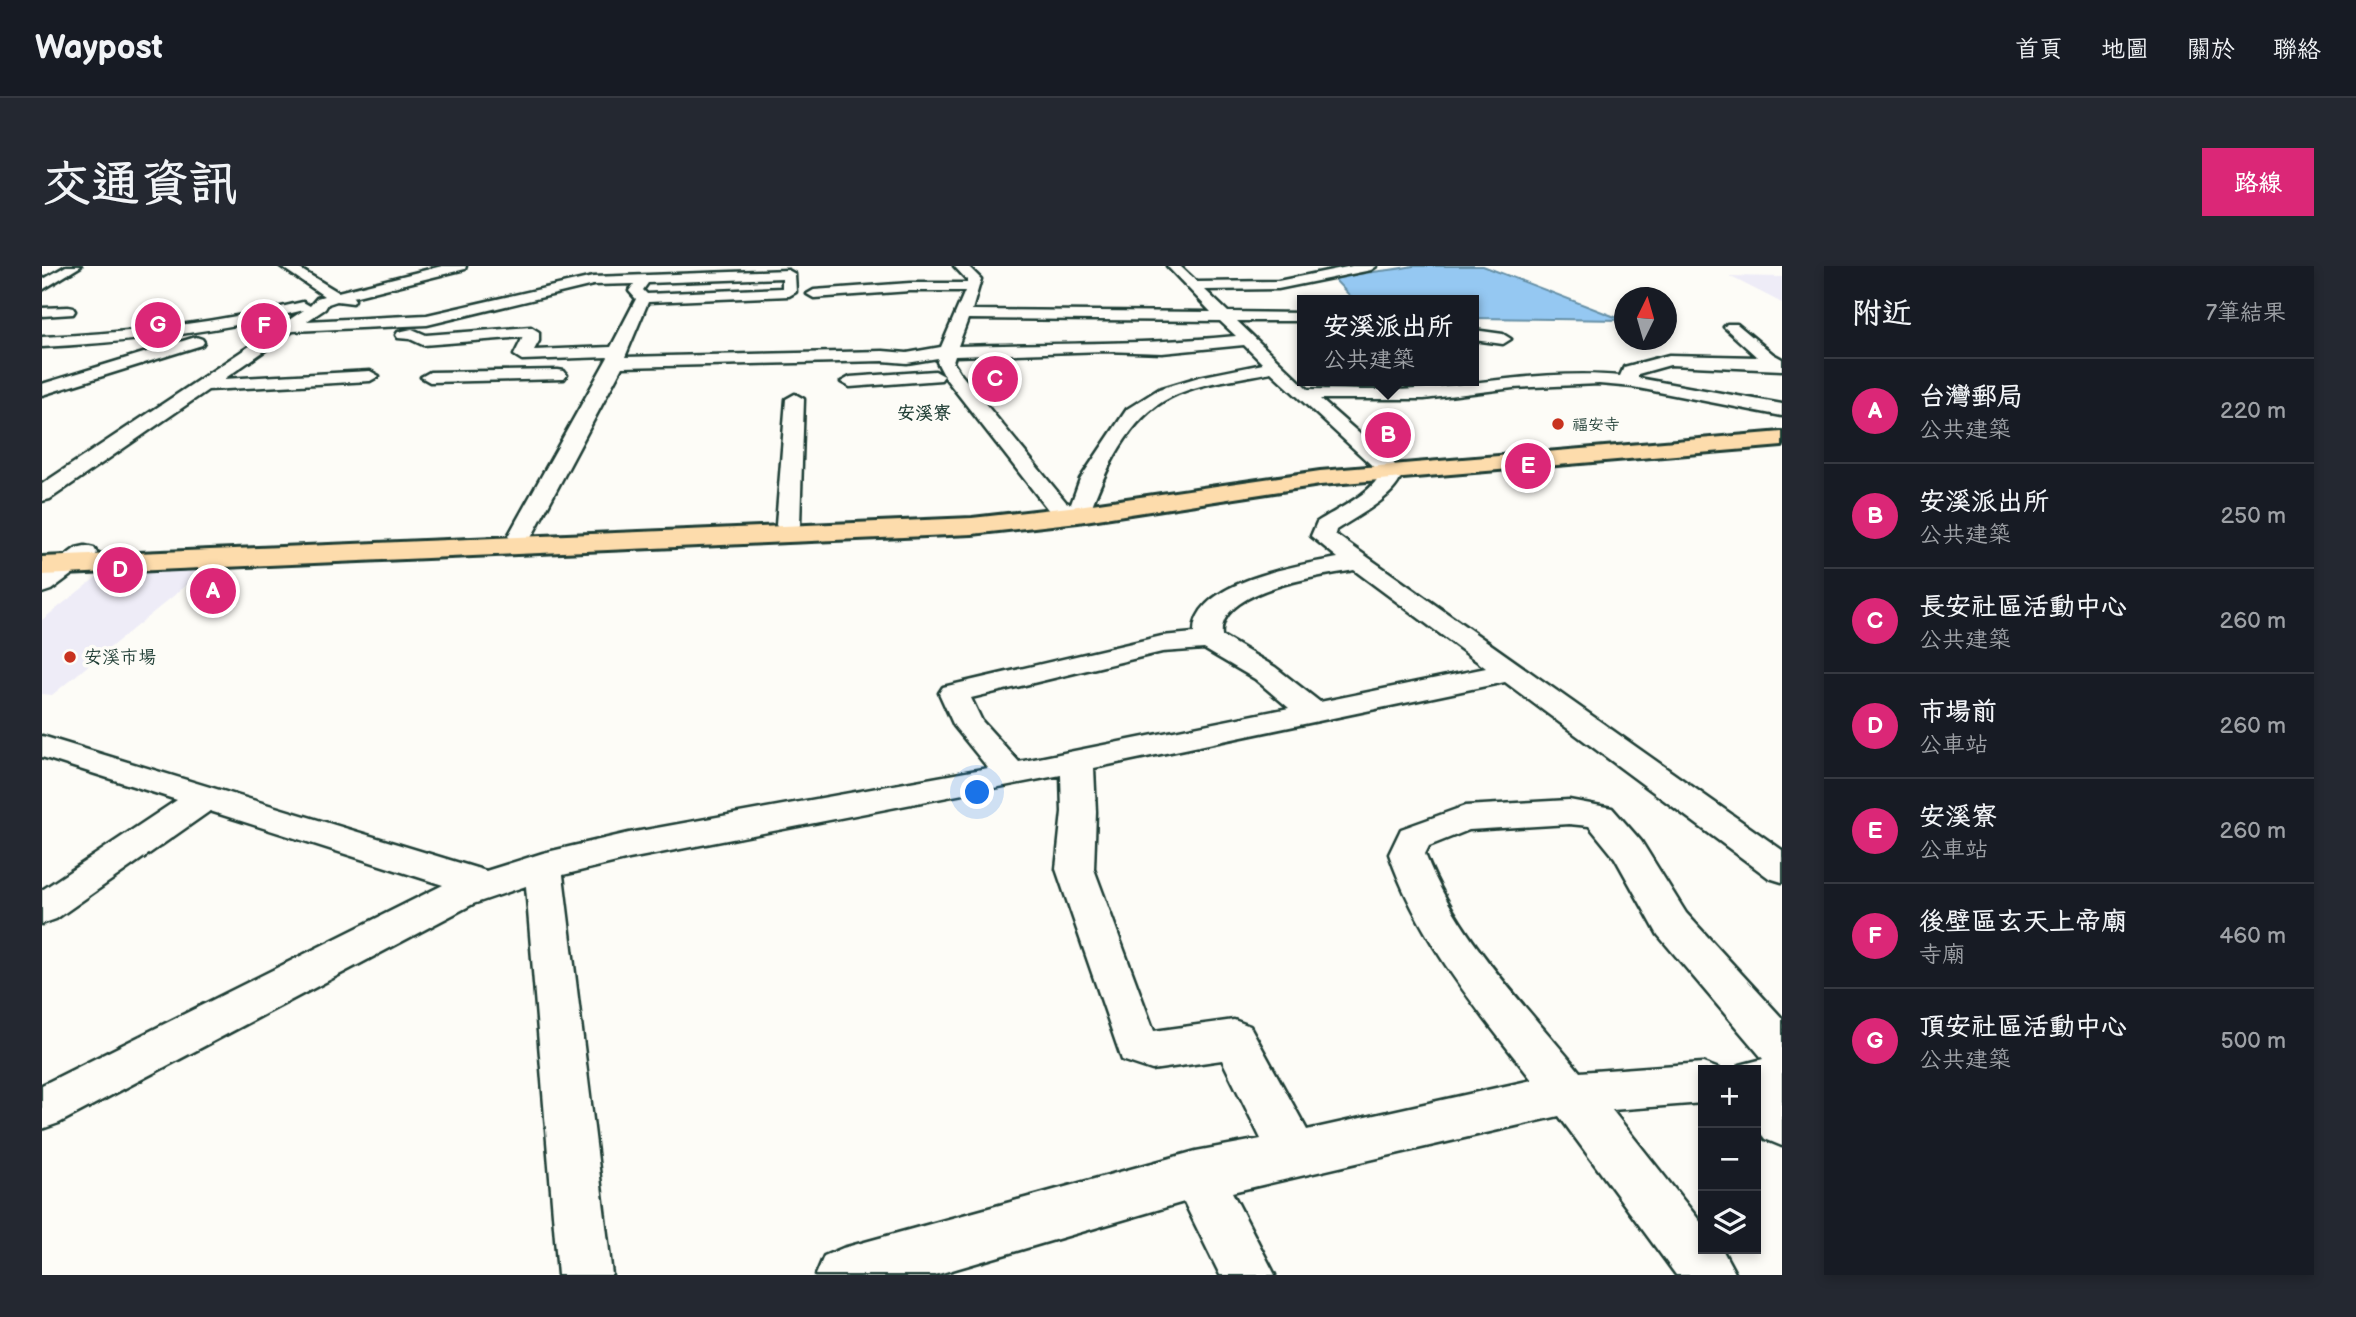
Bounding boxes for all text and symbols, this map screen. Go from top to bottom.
text: Waypost [35,28,163,68]
text: 首頁 [2015,35,2063,64]
text: 地圖 [2101,35,2149,64]
text: 關於 [2187,35,2235,64]
text: 聯絡 [2273,35,2321,64]
button: 路線 [2202,148,2314,216]
text: 交通資訊 [42,156,238,215]
north arrow [1614,287,1677,350]
popup [1297,295,1479,386]
text: 附近 [1852,296,1912,332]
pin: G [135,299,181,351]
text: 7筆結果 [2206,299,2286,327]
pin: F [241,300,287,352]
text: 安溪派出所 [1323,312,1453,343]
text: 公共建築 [1323,346,1415,374]
pin: C [972,353,1018,405]
text: 台灣郵局 [1919,382,2023,413]
text: A [1868,397,1882,425]
text: 220 m [2220,397,2286,425]
district label: 安溪寮 [897,403,951,424]
pin: B [1365,409,1411,461]
marker: 福安寺 [1550,416,1566,432]
place label: 福安寺 [1572,416,1620,435]
text: 公共建築 [1919,416,2011,444]
pin: E [1505,440,1551,492]
text: 安溪派出所 [1919,487,2049,518]
text: B [1867,502,1883,530]
text: 250 m [2220,502,2286,530]
text: 公共建築 [1919,521,2011,549]
pin: D [97,544,143,596]
pin: A [190,565,236,617]
text: 長安社區活動中心 [1919,592,2127,623]
text: C [1867,607,1883,635]
text: 260 m [2220,607,2286,635]
text: 公共建築 [1919,626,2011,654]
place label: 安溪市場 [84,647,156,668]
marker: 安溪市場 [62,649,78,665]
text: 市場前 [1919,697,1997,728]
text: D [1867,712,1883,740]
text: 260 m [2220,712,2286,740]
text: 公車站 [1919,731,1988,759]
your location [960,775,994,809]
text: 安溪寮 [1919,802,1997,833]
text: E [1868,817,1882,845]
text: 260 m [2220,817,2286,845]
text: 公車站 [1919,836,1988,864]
text: 後壁區玄天上帝廟 [1919,907,2127,938]
text: F [1868,922,1882,950]
text: 460 m [2219,922,2286,950]
text: 寺廟 [1919,941,1965,969]
text: 頂安社區活動中心 [1919,1012,2127,1043]
text: G [1867,1027,1883,1055]
text: 500 m [2221,1027,2286,1055]
text: 公共建築 [1919,1046,2011,1074]
map controls [1698,1065,1761,1254]
button: + [1698,1065,1761,1128]
button: − [1698,1128,1761,1191]
button: layers [1698,1191,1761,1254]

